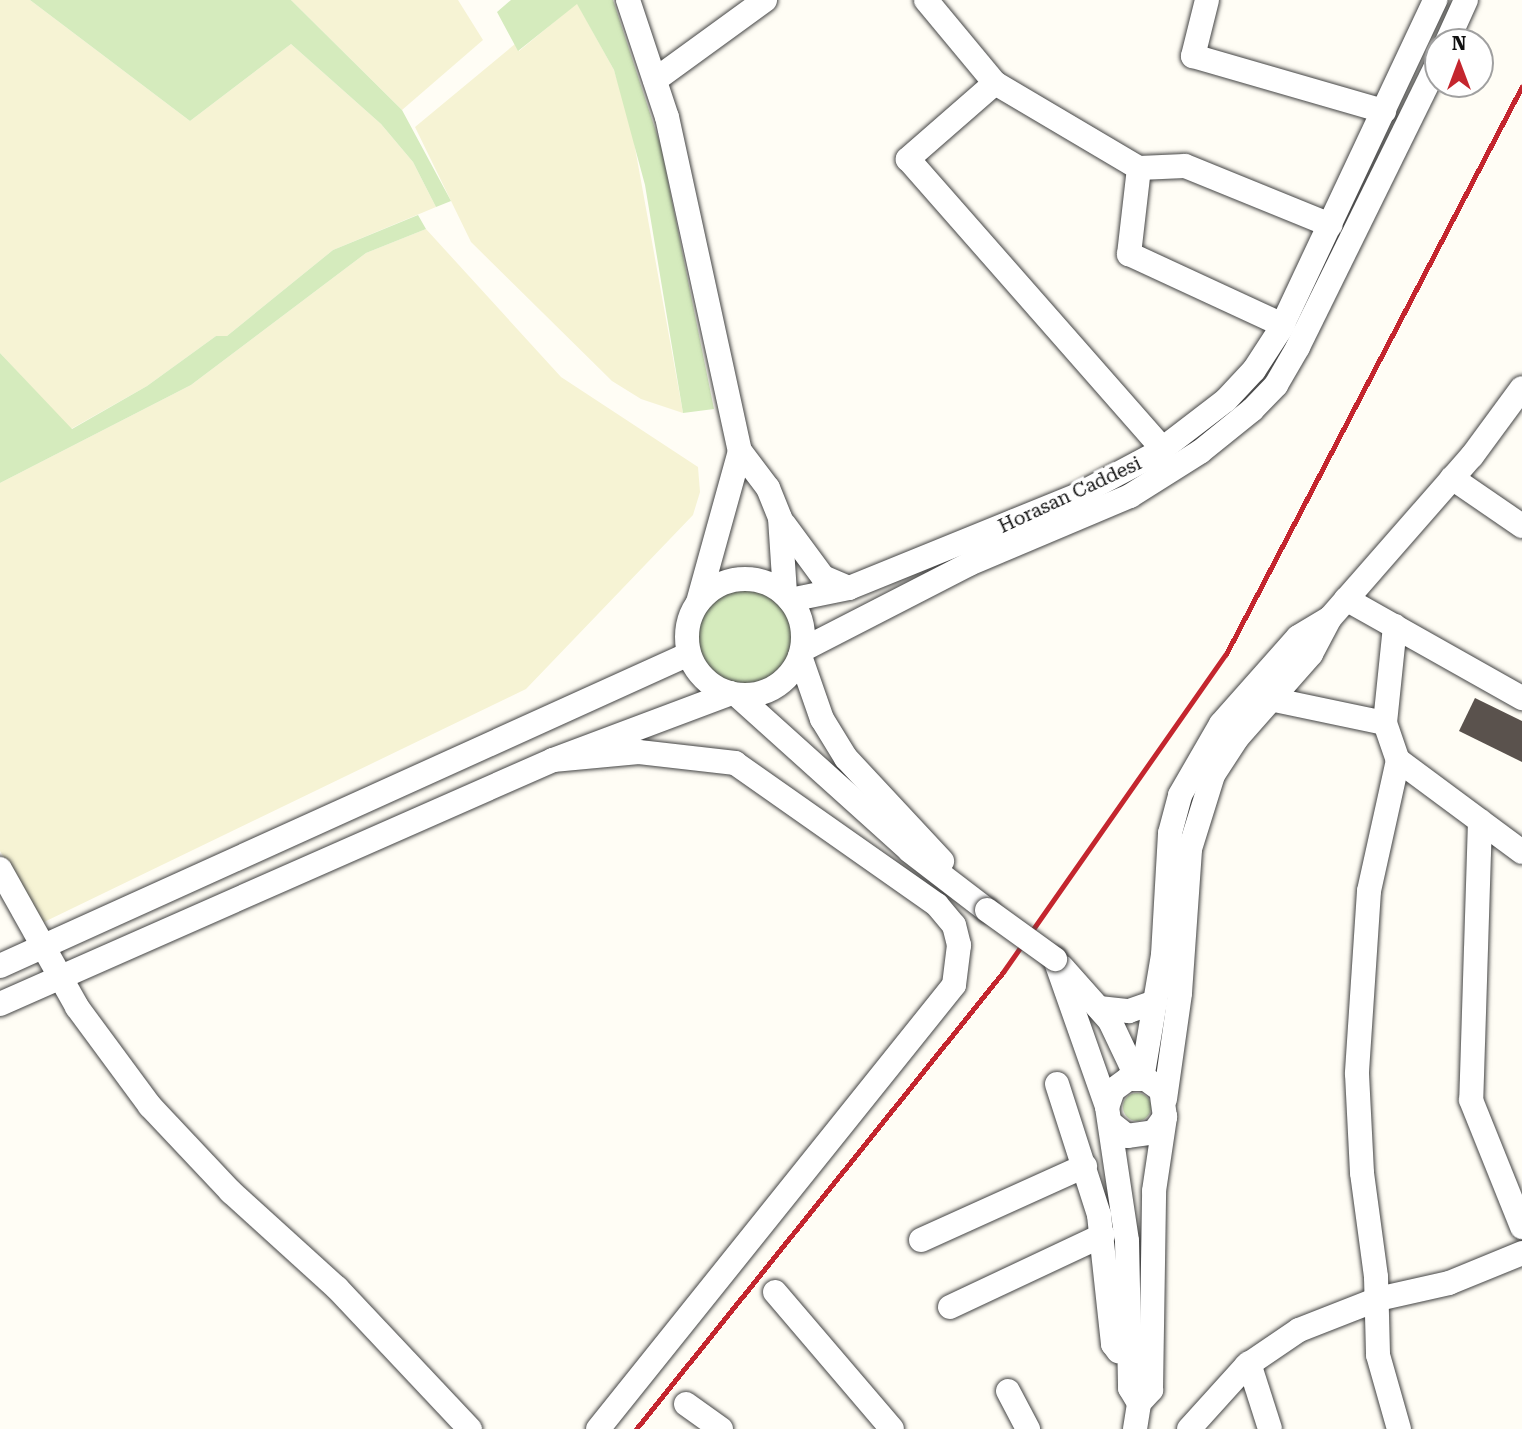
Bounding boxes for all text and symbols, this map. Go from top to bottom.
north arrow [1424,28,1494,98]
text: N [1452,32,1466,55]
street label: Horasan Caddesi [995,452,1145,538]

